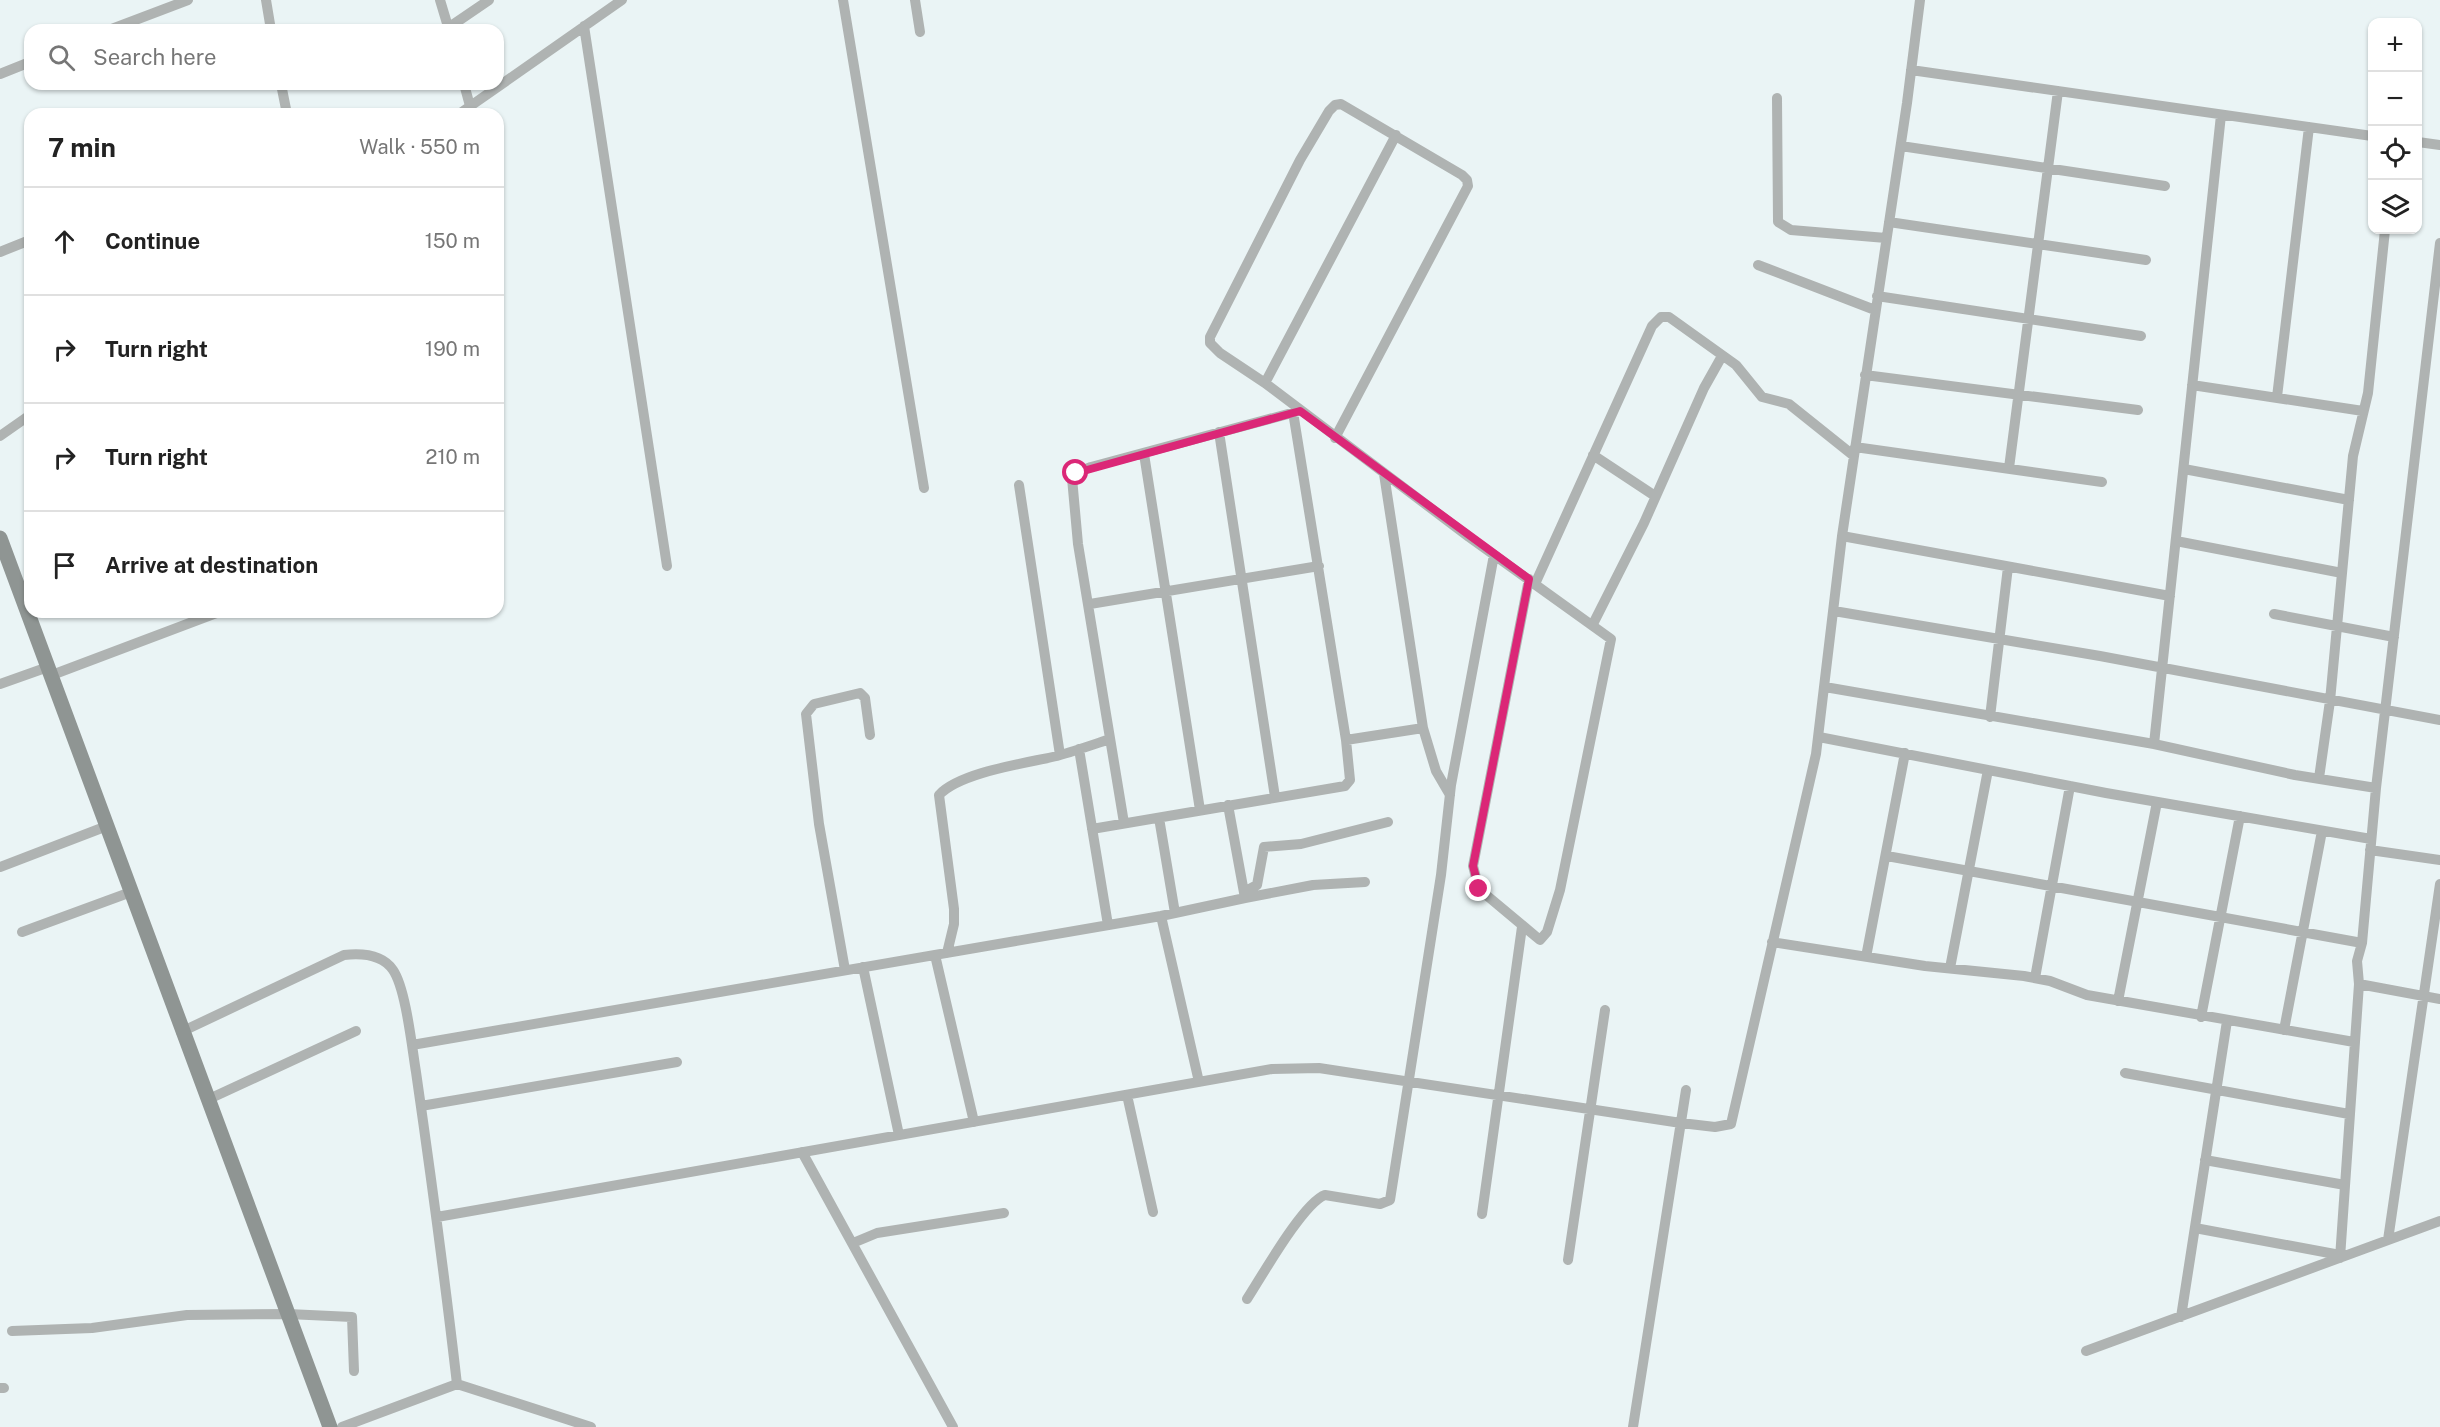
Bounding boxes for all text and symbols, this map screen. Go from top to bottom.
map controls [2368,18,2422,234]
button: + [2368,18,2422,72]
search box [24,24,504,90]
icon: search [45,41,78,74]
text: Search here [93,44,217,70]
button: − [2368,72,2422,126]
button: locate [2368,126,2422,180]
text: 7 min [48,132,116,163]
text: Walk · 550 m [359,135,480,159]
button: layers [2368,180,2422,234]
icon: ahead [48,225,81,258]
text: Continue [105,228,200,254]
text: 150 m [425,229,480,253]
icon: right [48,333,81,366]
text: Turn right [105,336,208,362]
text: 190 m [425,337,480,361]
icon: right [48,441,81,474]
text: Turn right [105,444,208,470]
text: 210 m [426,445,480,469]
route start [1062,459,1088,485]
icon: arrive [48,549,81,582]
text: Arrive at destination [105,552,318,578]
route end [1465,875,1491,901]

